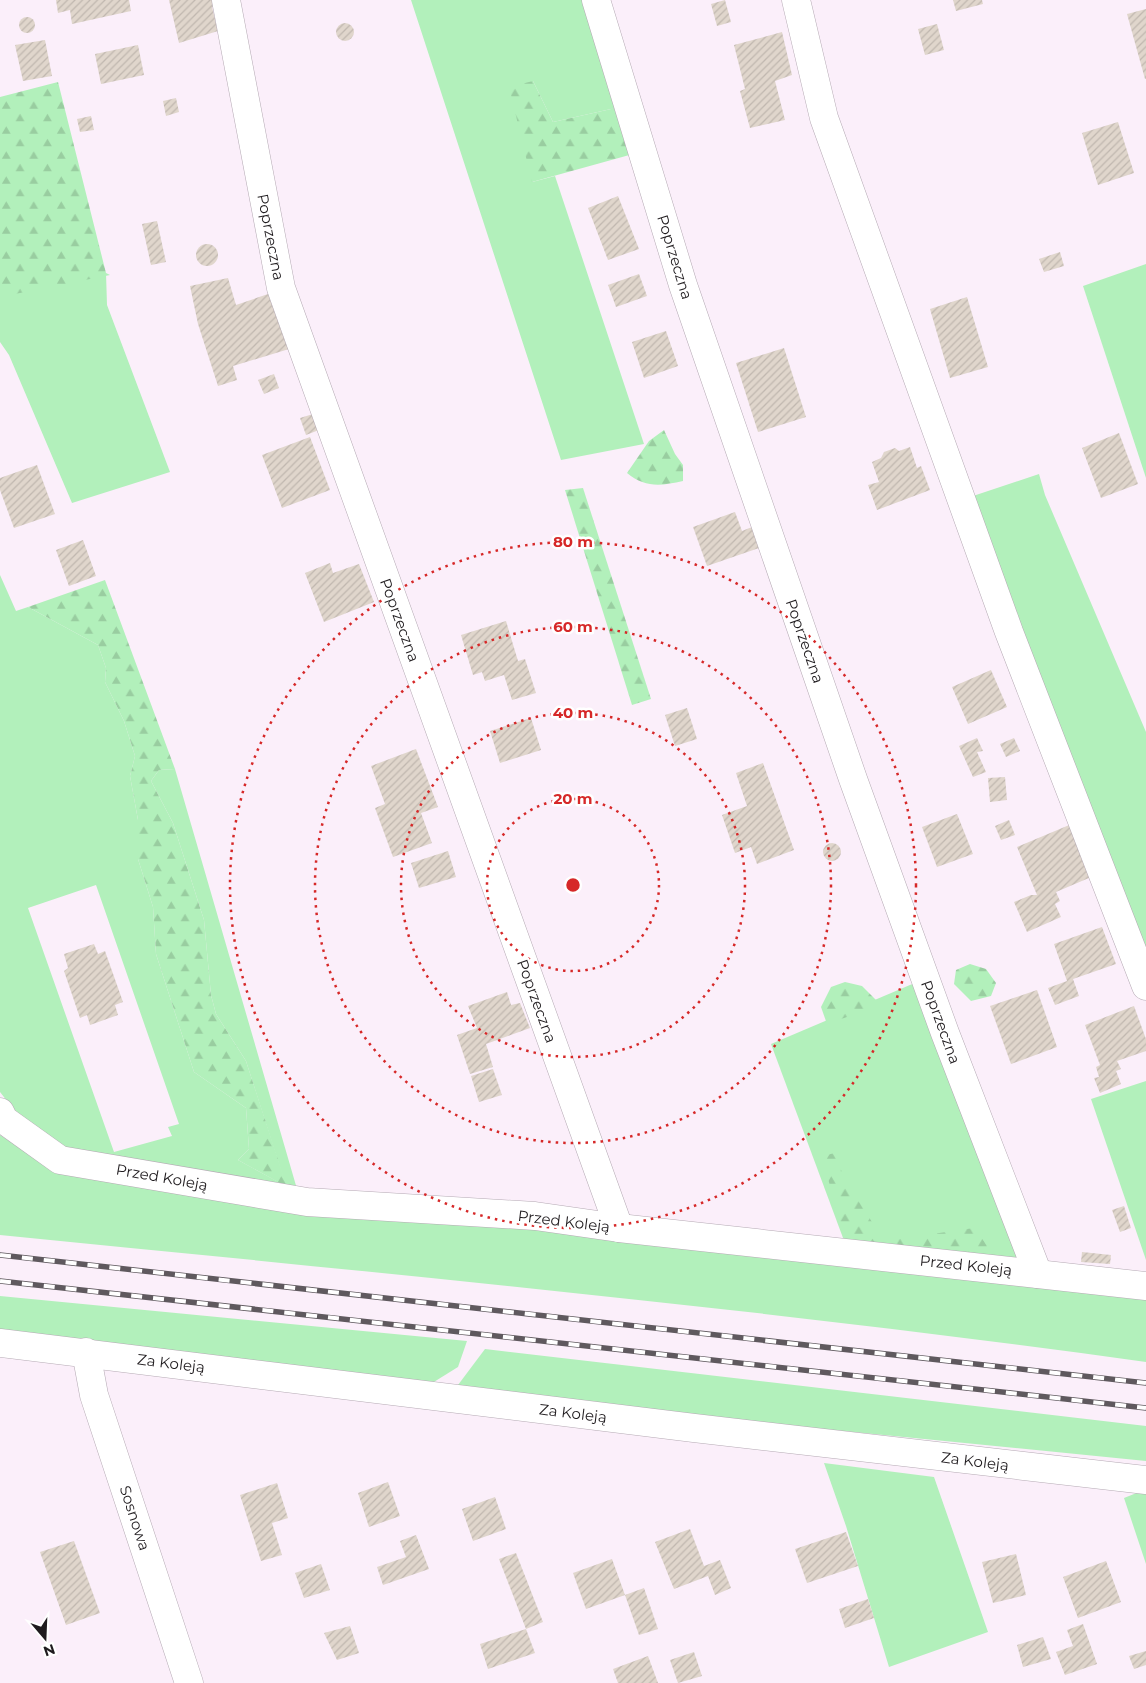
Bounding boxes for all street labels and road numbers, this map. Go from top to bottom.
street label: Poprzeczna [253,192,289,282]
street label: Poprzeczna [653,212,697,302]
street label: Poprzeczna [376,576,424,664]
street label: Poprzeczna [782,596,828,686]
street label: Poprzeczna [513,957,561,1045]
street label: Poprzeczna [917,978,965,1066]
street label: Przed Koleją [115,1160,209,1194]
street label: Przed Koleją [517,1206,611,1236]
street label: Przed Koleją [919,1251,1013,1279]
street label: Za Koleją [136,1349,206,1377]
street label: Za Koleją [538,1399,608,1427]
street label: Za Koleją [940,1447,1010,1475]
street label: Sosnowa [116,1483,154,1553]

